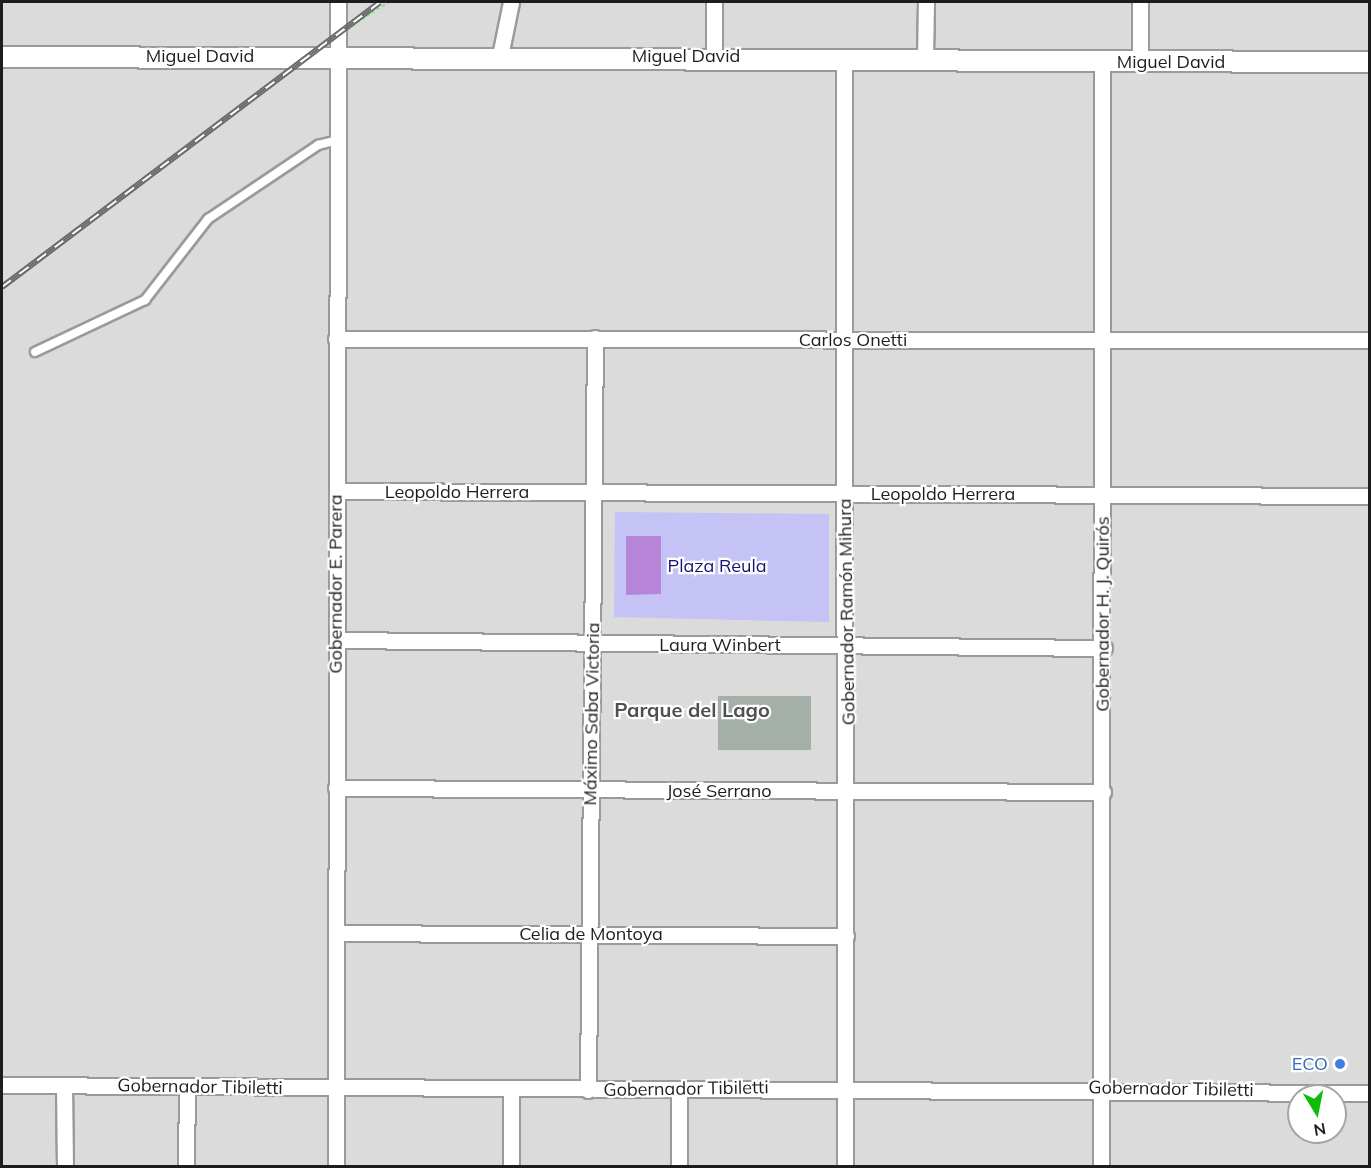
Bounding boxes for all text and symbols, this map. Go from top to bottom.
street label: Miguel David [146,45,254,67]
street label: Miguel David [632,45,740,67]
street label: Miguel David [1117,51,1225,73]
street label: Carlos Onetti [799,329,907,351]
street label: Leopoldo Herrera [385,481,529,503]
street label: Leopoldo Herrera [871,483,1015,505]
street label: Gobernador E. Parera [325,494,347,674]
street label: Gobernador Ramón Mihura [834,498,860,726]
street label: Gobernador H. J. Quirós [1092,516,1114,712]
park label: Plaza Reula [667,555,767,577]
street label: Máximo Saba Victoria [580,622,604,806]
street label: Laura Winbert [659,634,781,656]
district label: Parque del Lago [614,697,770,721]
street label: José Serrano [666,780,772,802]
street label: Celia de Montoya [519,923,663,945]
place label: ECO [1292,1053,1328,1075]
marker: ECO [1333,1057,1347,1071]
street label: Gobernador Tibiletti [117,1075,283,1099]
street label: Gobernador Tibiletti [603,1077,769,1101]
street label: Gobernador Tibiletti [1088,1077,1254,1101]
north arrow [1287,1084,1347,1144]
text: N [1312,1119,1327,1141]

